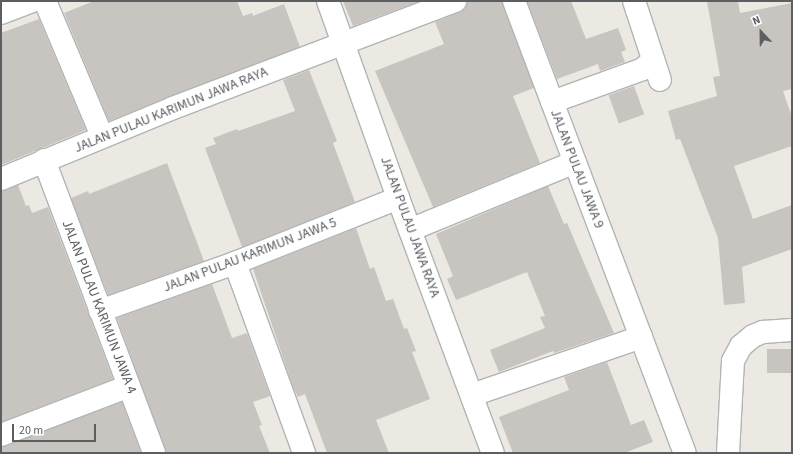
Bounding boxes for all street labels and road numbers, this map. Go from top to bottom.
street label: JALAN PULAU KARIMUN JAWA RAYA [72,63,270,157]
street label: JALAN PULAU JAWA 9 [547,107,607,231]
street label: JALAN PULAU JAWA RAYA [377,154,443,300]
street label: JALAN PULAU KARIMUN JAWA 5 [161,214,339,296]
street label: JALAN PULAU KARIMUN JAWA 4 [58,218,140,396]

